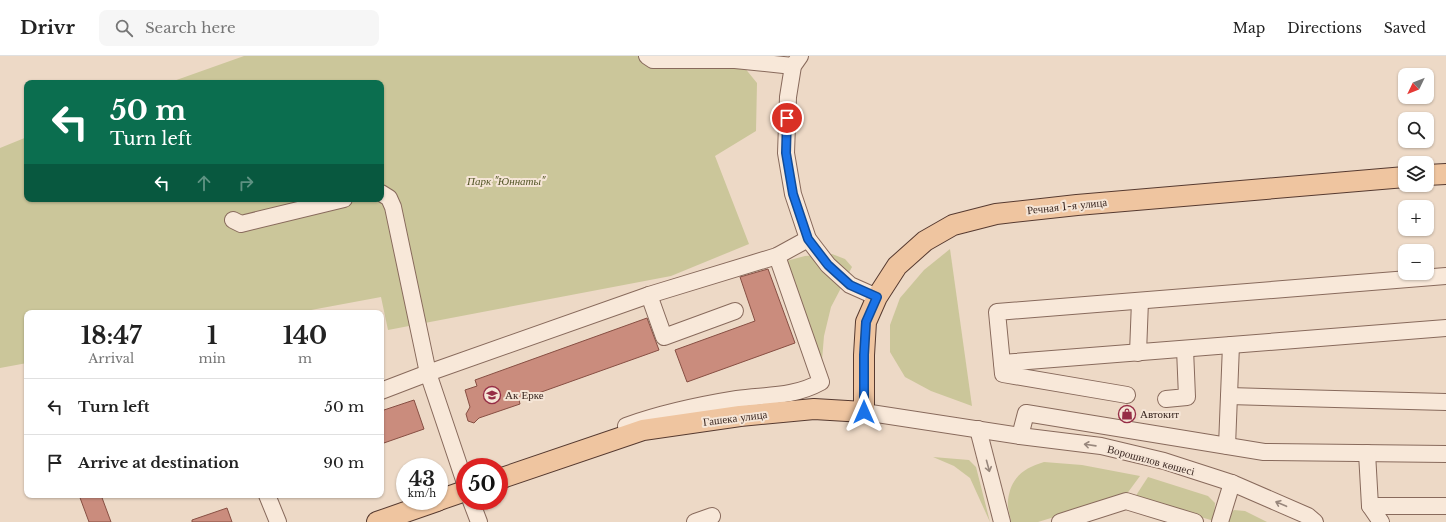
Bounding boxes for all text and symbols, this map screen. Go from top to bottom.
search box [99,10,379,46]
text: Drivr [20,16,75,39]
icon: search [113,17,135,39]
text: Search here [145,18,236,37]
text: Map [1233,19,1265,37]
text: Directions [1287,19,1362,37]
text: Saved [1384,19,1426,37]
north arrow [1398,68,1434,104]
map controls [1398,68,1434,280]
text: 50 m [110,93,186,128]
icon: left [44,96,96,148]
pin [770,101,804,135]
icon: arrive [776,107,798,129]
button: search [1398,112,1434,148]
text: Turn left [110,128,192,150]
button: layers [1398,156,1434,192]
icon: left [151,172,173,194]
icon: ahead [193,172,215,194]
icon: right [235,172,257,194]
park label: Парк "Юннаты" [466,174,546,188]
street label: Речная 1-я улица [1026,195,1108,217]
button: + [1398,200,1434,236]
button: − [1398,244,1434,280]
text: 18:47 [81,321,142,350]
text: 1 [207,321,217,350]
text: 140 [283,321,327,350]
text: Arrival [88,350,134,367]
text: min [198,350,226,367]
text: m [298,350,312,367]
school or university icon: Ак Ерке [482,385,502,405]
place label: Ак Ерке [505,388,544,402]
position arrow [843,391,885,433]
icon: left [44,396,66,418]
text: Turn left [78,397,149,416]
text: 50 m [324,397,364,416]
shop icon: Автокит [1117,404,1137,424]
street label: Гашека улица [702,407,768,429]
place label: Автокит [1140,407,1179,421]
one-way arrow [1084,441,1097,449]
street label: Ворошилов көшесі [1106,442,1196,478]
icon: arrive [44,452,66,474]
text: Arrive at destination [78,453,239,472]
text: 90 m [323,453,364,472]
speed limit sign: 50 [456,458,508,510]
one-way arrow [984,460,992,473]
text: 43 [409,467,435,491]
text: km/h [408,487,436,500]
one-way arrow [1275,500,1287,507]

